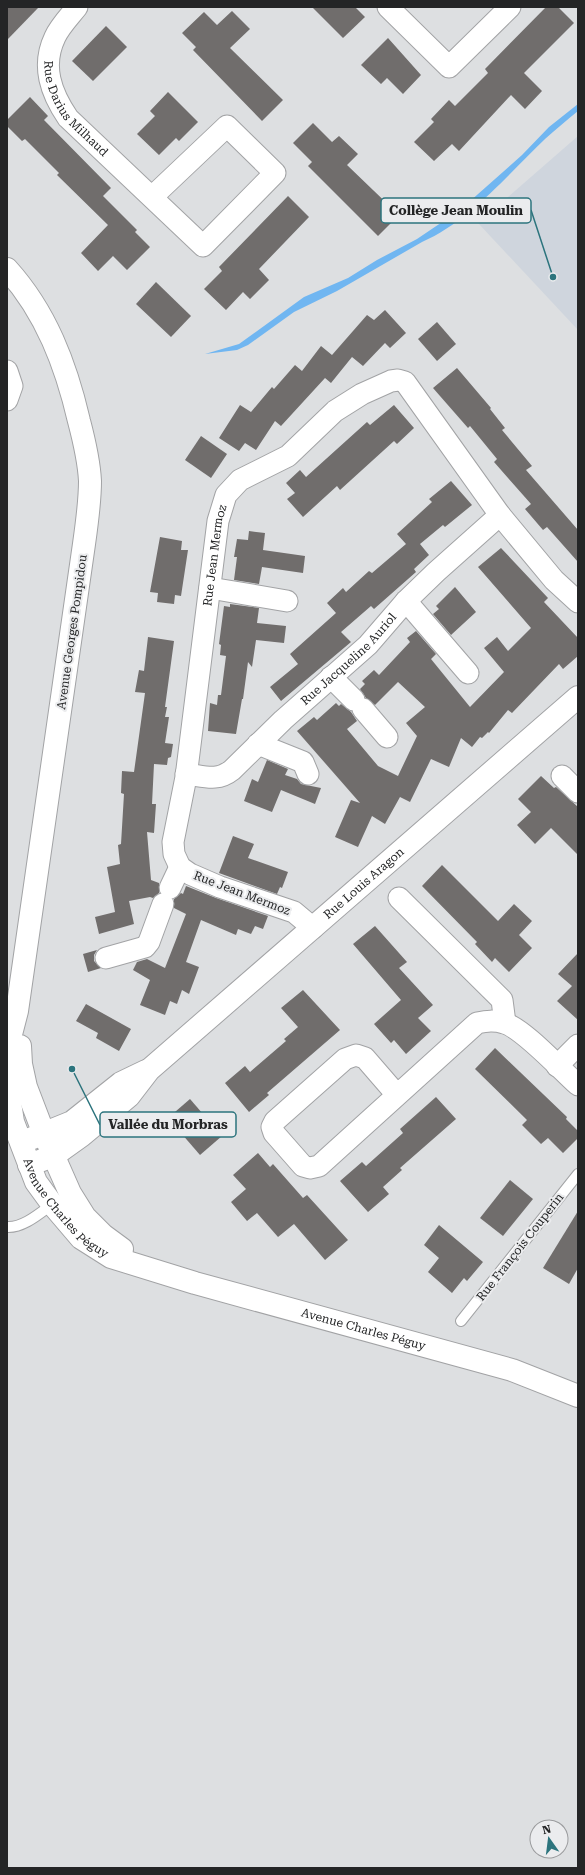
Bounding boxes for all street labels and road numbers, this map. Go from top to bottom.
street label: Rue Darius Milhaud [41,60,111,159]
street label: Rue Jean Mermoz [200,503,230,607]
street label: Avenue Georges Pompidou [54,553,90,710]
street label: Rue Jacqueline Auriol [298,610,400,708]
street label: Rue Louis Aragon [321,844,407,922]
street label: Rue Jean Mermoz [192,868,293,918]
street label: Avenue Charles Péguy [20,1156,112,1261]
street label: Rue François Couperin [474,1190,566,1304]
street label: Avenue Charles Péguy [300,1306,428,1353]

